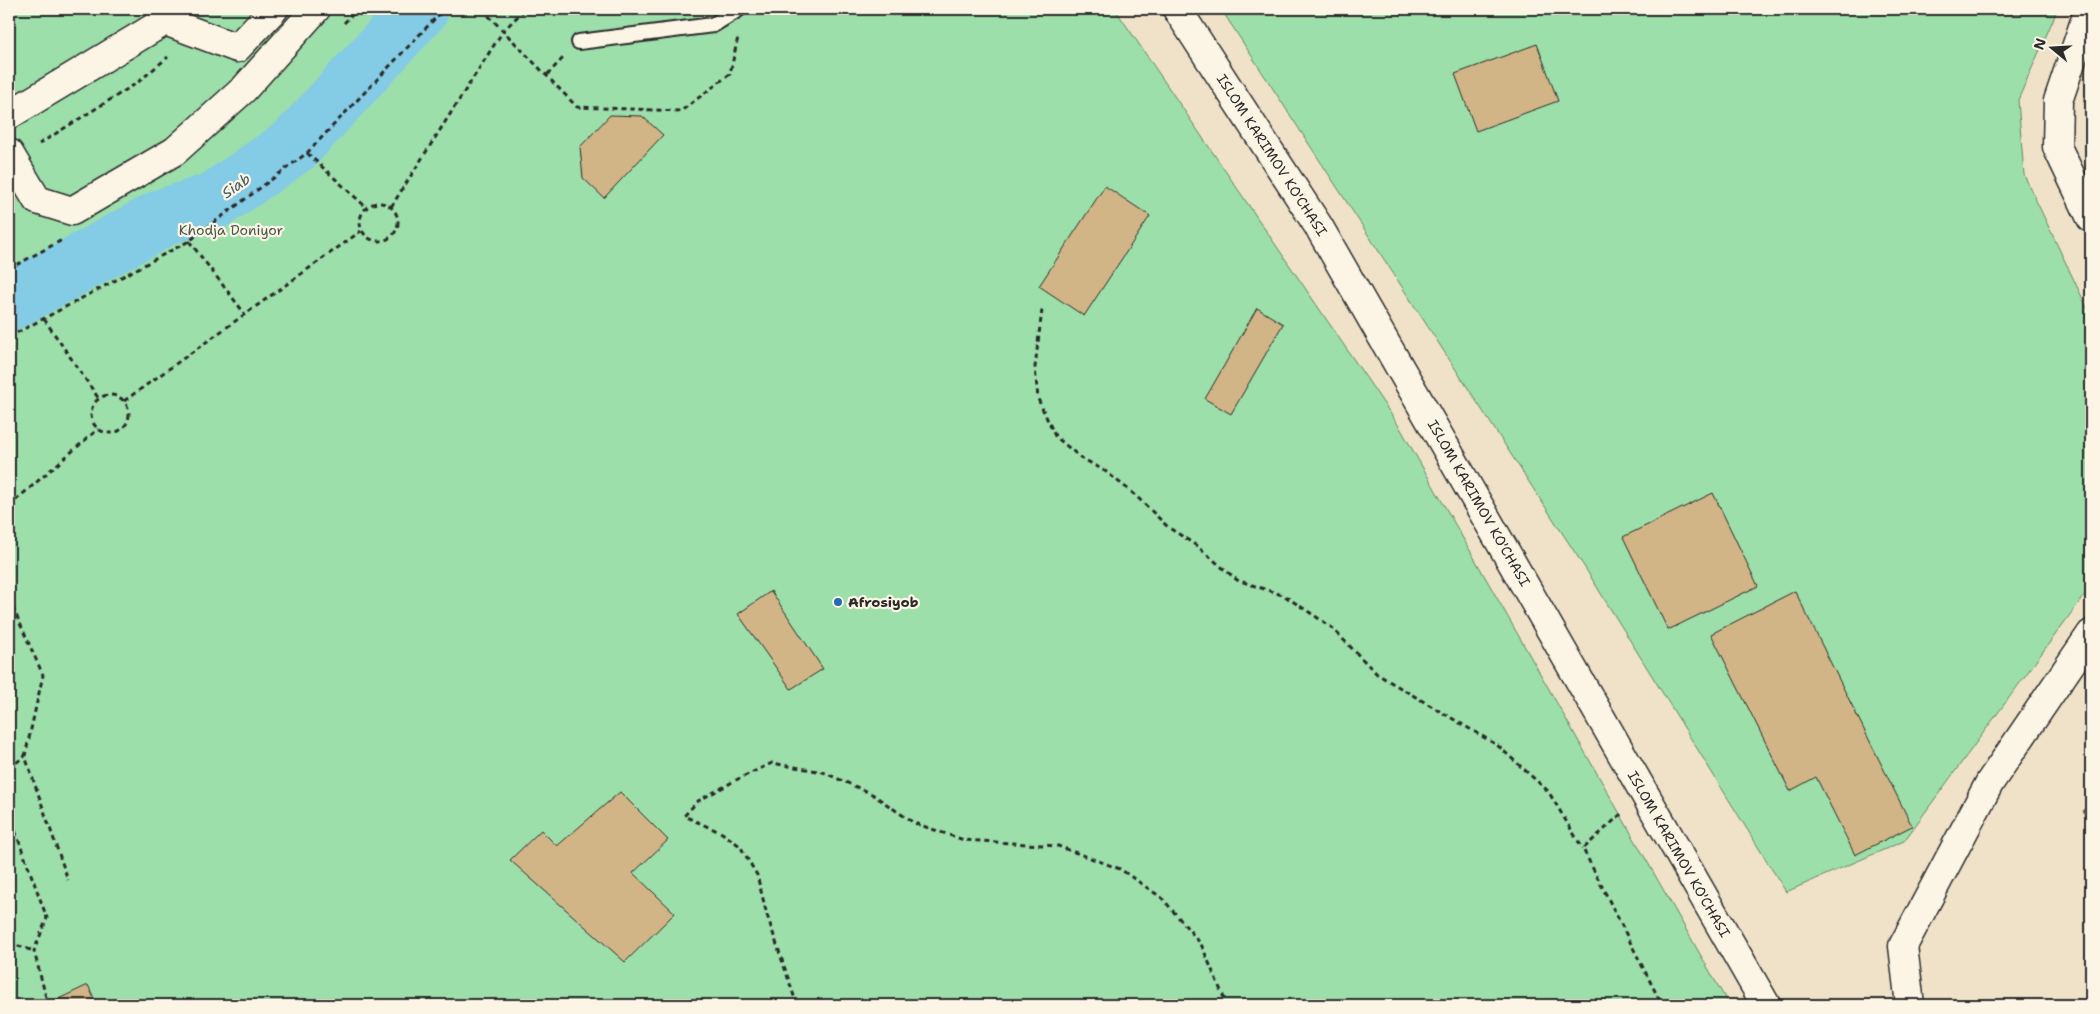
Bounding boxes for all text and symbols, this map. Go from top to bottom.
north arrow [2028,22,2078,72]
text: N [2029,36,2050,52]
street label: ISLOM KARIMOV KO'CHASI [1213,71,1331,240]
water label: Siab [218,169,254,203]
park label: Khodja Doniyor [179,221,284,239]
street label: ISLOM KARIMOV KO'CHASI [1424,416,1534,590]
place label: Afrosiyob [848,593,919,611]
marker: Afrosiyob [832,596,844,608]
street label: ISLOM KARIMOV KO'CHASI [1624,767,1734,941]

